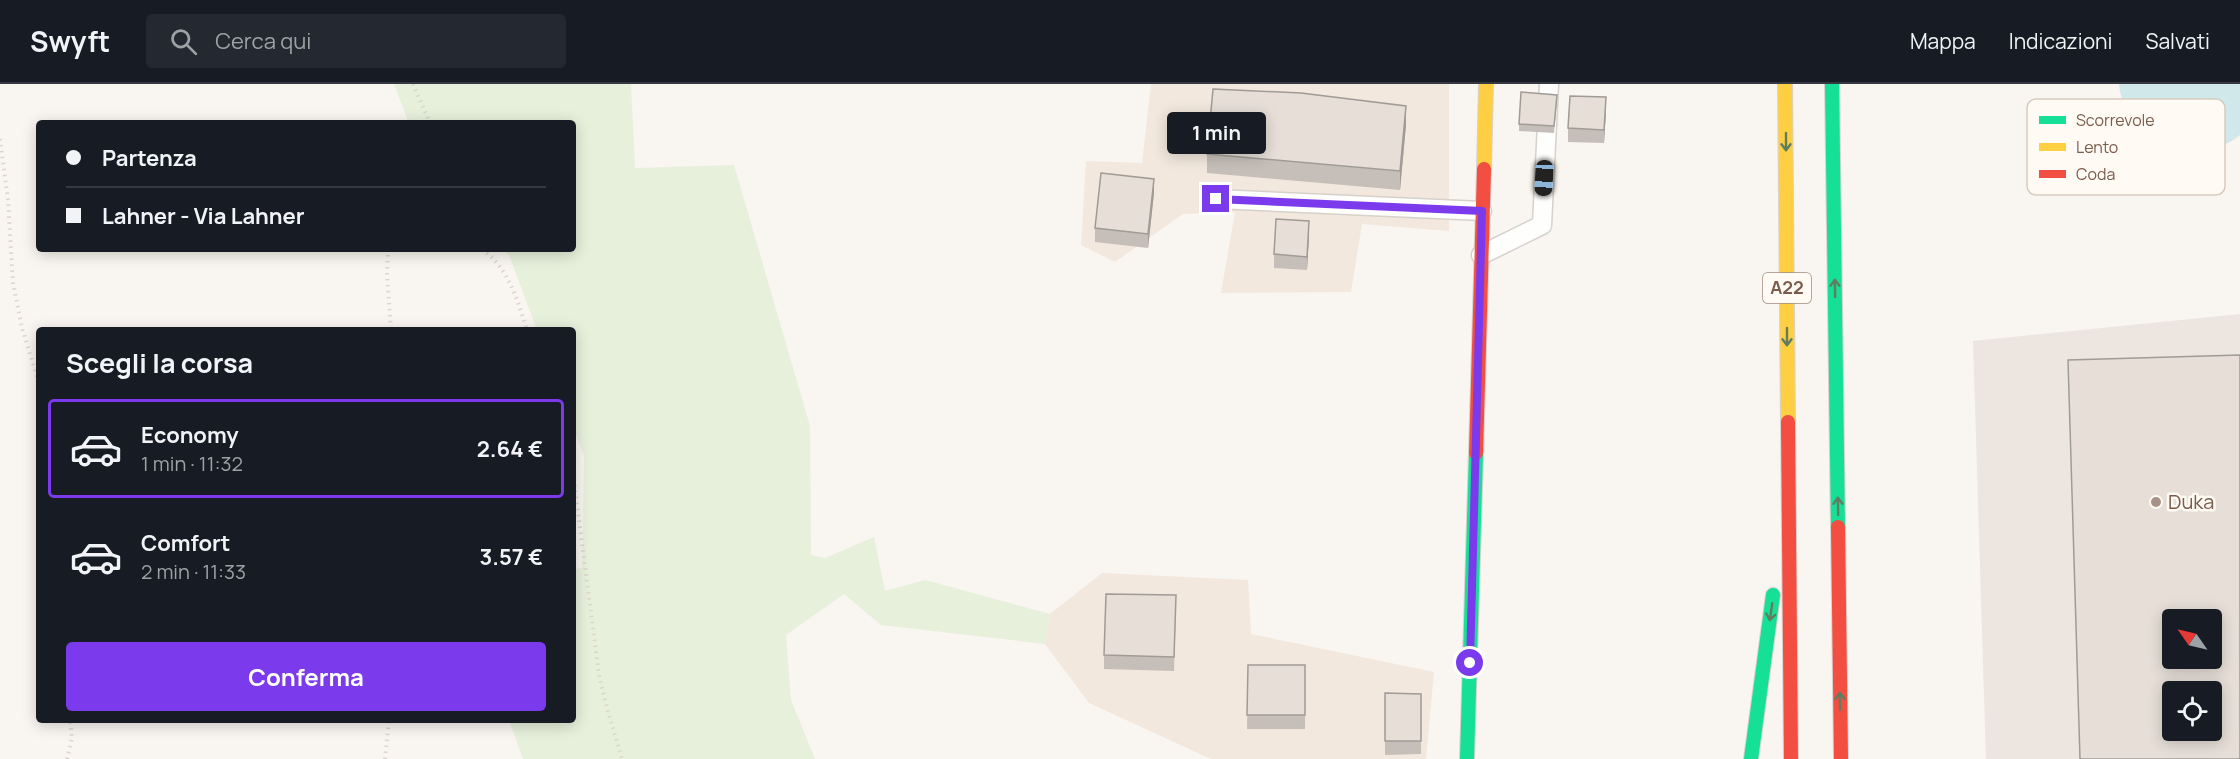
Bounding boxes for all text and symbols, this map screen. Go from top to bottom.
search box [146,14,566,68]
text: Swyft [30,22,110,60]
icon: search [167,25,200,58]
text: Cerca qui [215,26,312,56]
text: Mappa [1910,27,1976,55]
text: Indicazioni [2009,27,2112,55]
text: Salvati [2145,27,2210,55]
legend [2027,99,2225,195]
text: Scorrevole [2076,109,2155,131]
callout: 1 min [1166,112,1266,154]
text: 1 min [1192,119,1241,146]
one-way arrow [1780,132,1792,152]
text: Lento [2076,136,2118,158]
text: Partenza [102,143,197,173]
car [1534,160,1554,196]
text: Coda [2076,163,2115,185]
route end [1202,185,1229,212]
text: Lahner - Via Lahner [102,201,304,231]
road number: A22 [1763,273,1811,303]
one-way arrow [1829,278,1841,298]
one-way arrow [1781,327,1793,347]
text: Scegli la corsa [66,344,253,381]
text: Economy [141,420,239,450]
icon: car [69,422,123,476]
text: 2.64 € [477,434,543,464]
text: 1 min · 11:32 [141,450,243,477]
place label: Duka [2168,488,2214,515]
marker: Duka [2149,495,2163,509]
one-way arrow [1832,496,1843,516]
text: Comfort [141,528,230,558]
icon: car [69,530,123,584]
text: 3.57 € [479,542,543,572]
text: 2 min · 11:33 [141,558,246,585]
one-way arrow [1765,602,1776,622]
north arrow [2162,609,2222,669]
map controls [2162,609,2222,741]
button: Conferma [66,642,546,711]
route start [1456,649,1483,676]
button: locate [2162,681,2222,741]
one-way arrow [1835,691,1846,711]

